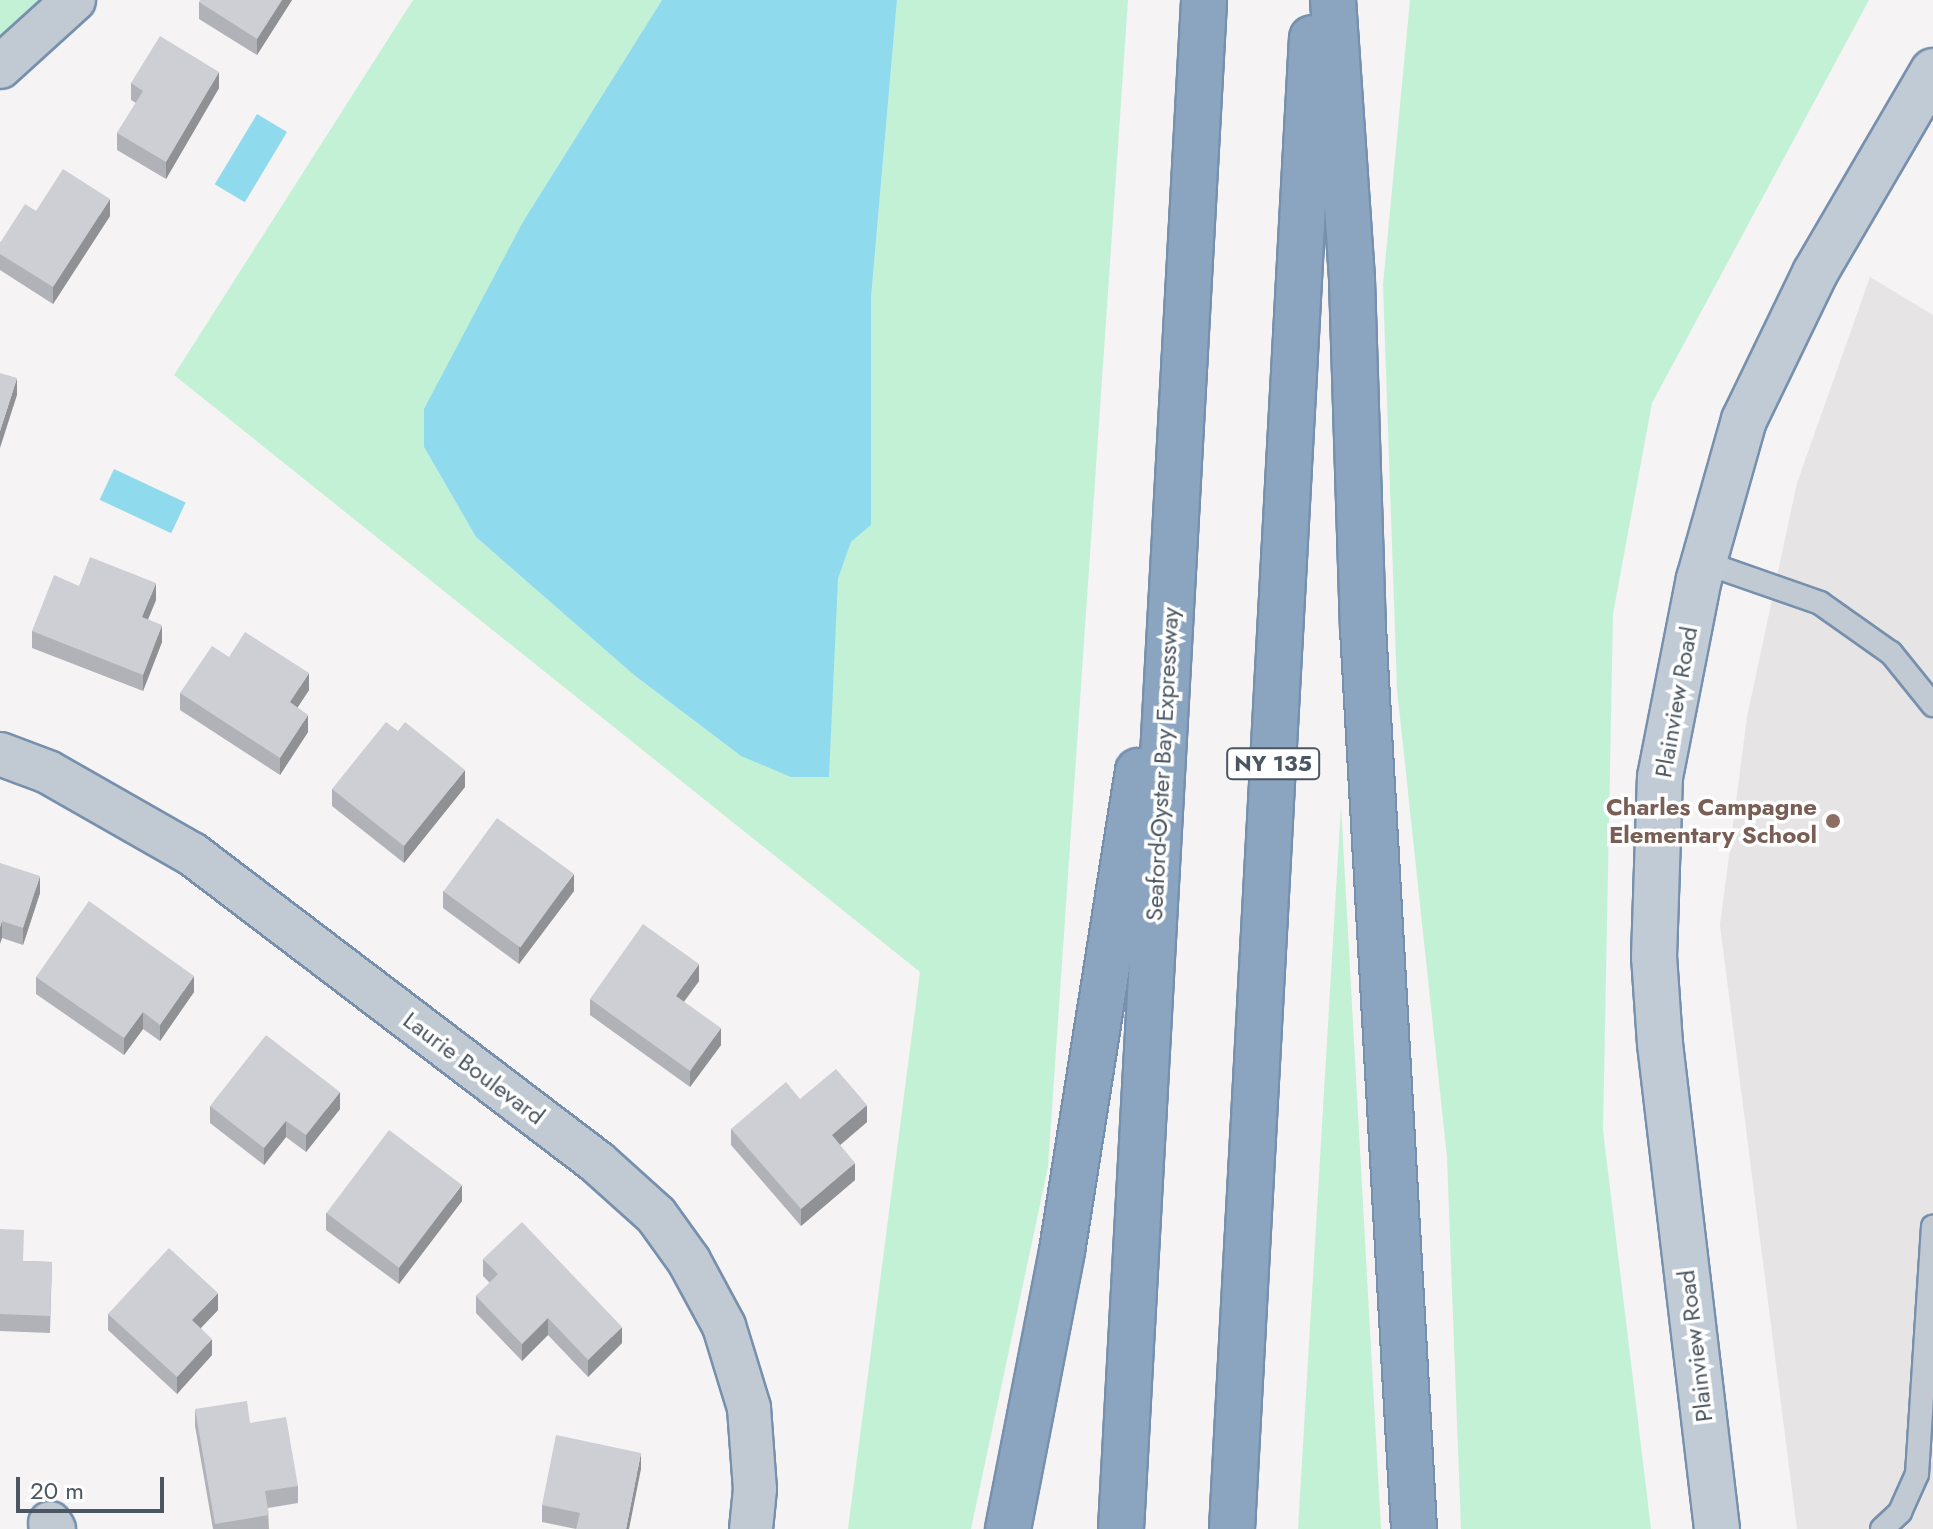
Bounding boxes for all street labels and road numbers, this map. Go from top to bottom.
street label: Seaford-Oyster Bay Expressway [1139,606,1185,922]
street label: Plainview Road [1649,624,1703,780]
road number: NY 135 [1225,746,1321,782]
street label: Laurie Boulevard [398,1005,550,1131]
street label: Plainview Road [1671,1268,1719,1424]

